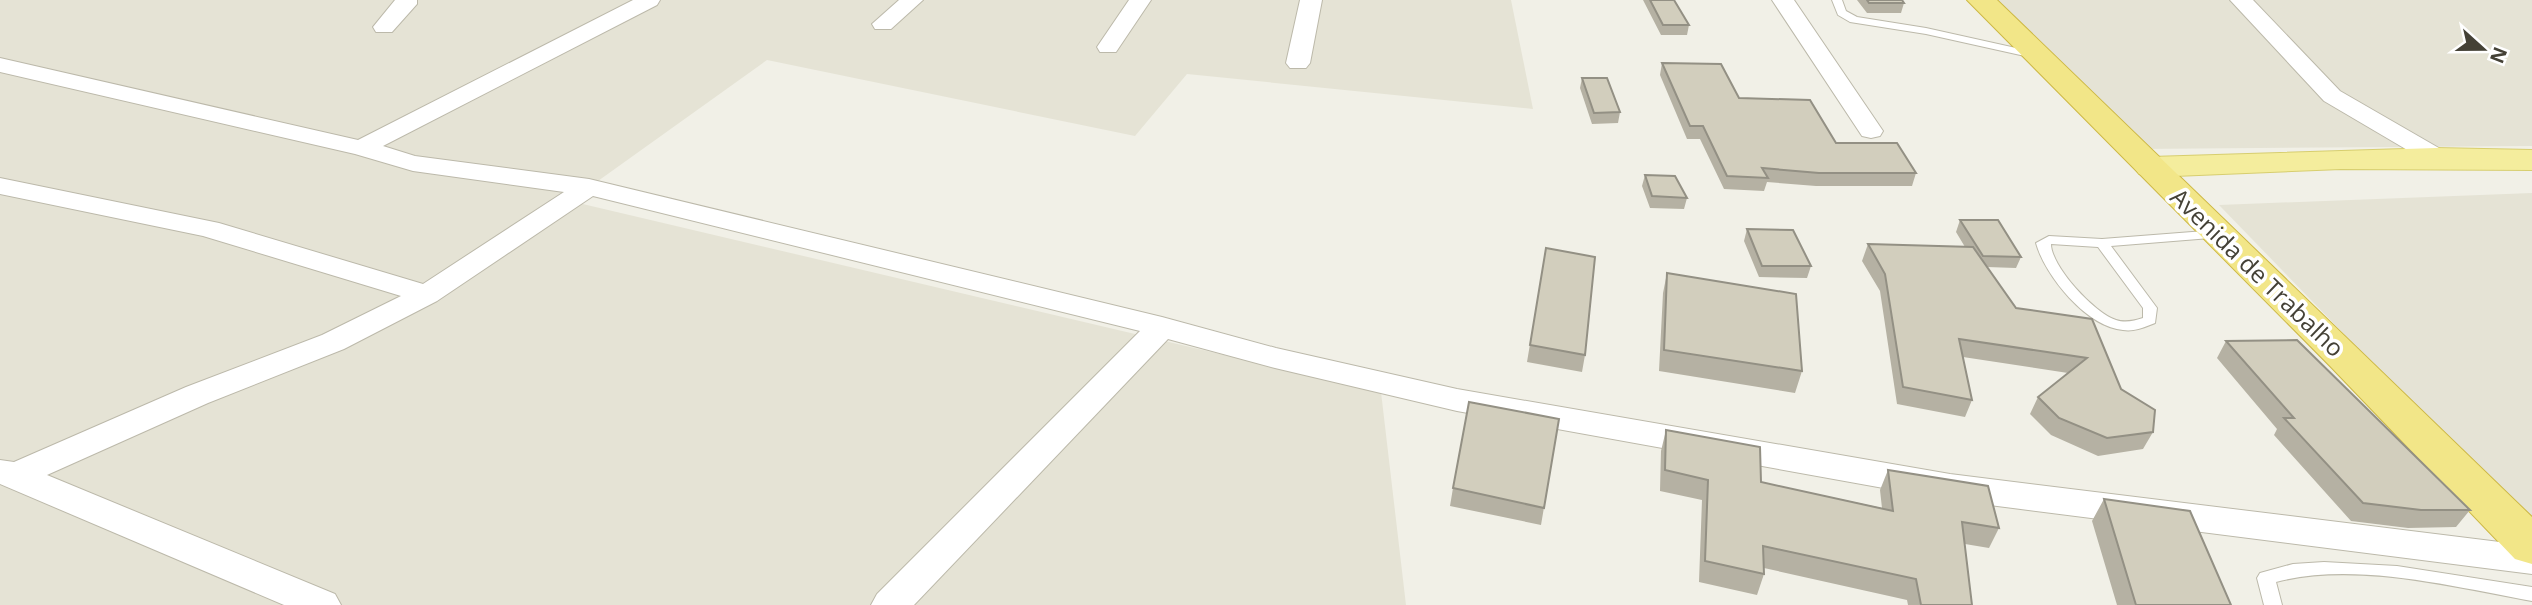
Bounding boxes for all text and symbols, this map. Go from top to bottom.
north arrow [2448,14,2518,84]
text: N [2484,43,2514,67]
street label: Avenida de Trabalho [2164,180,2352,364]

